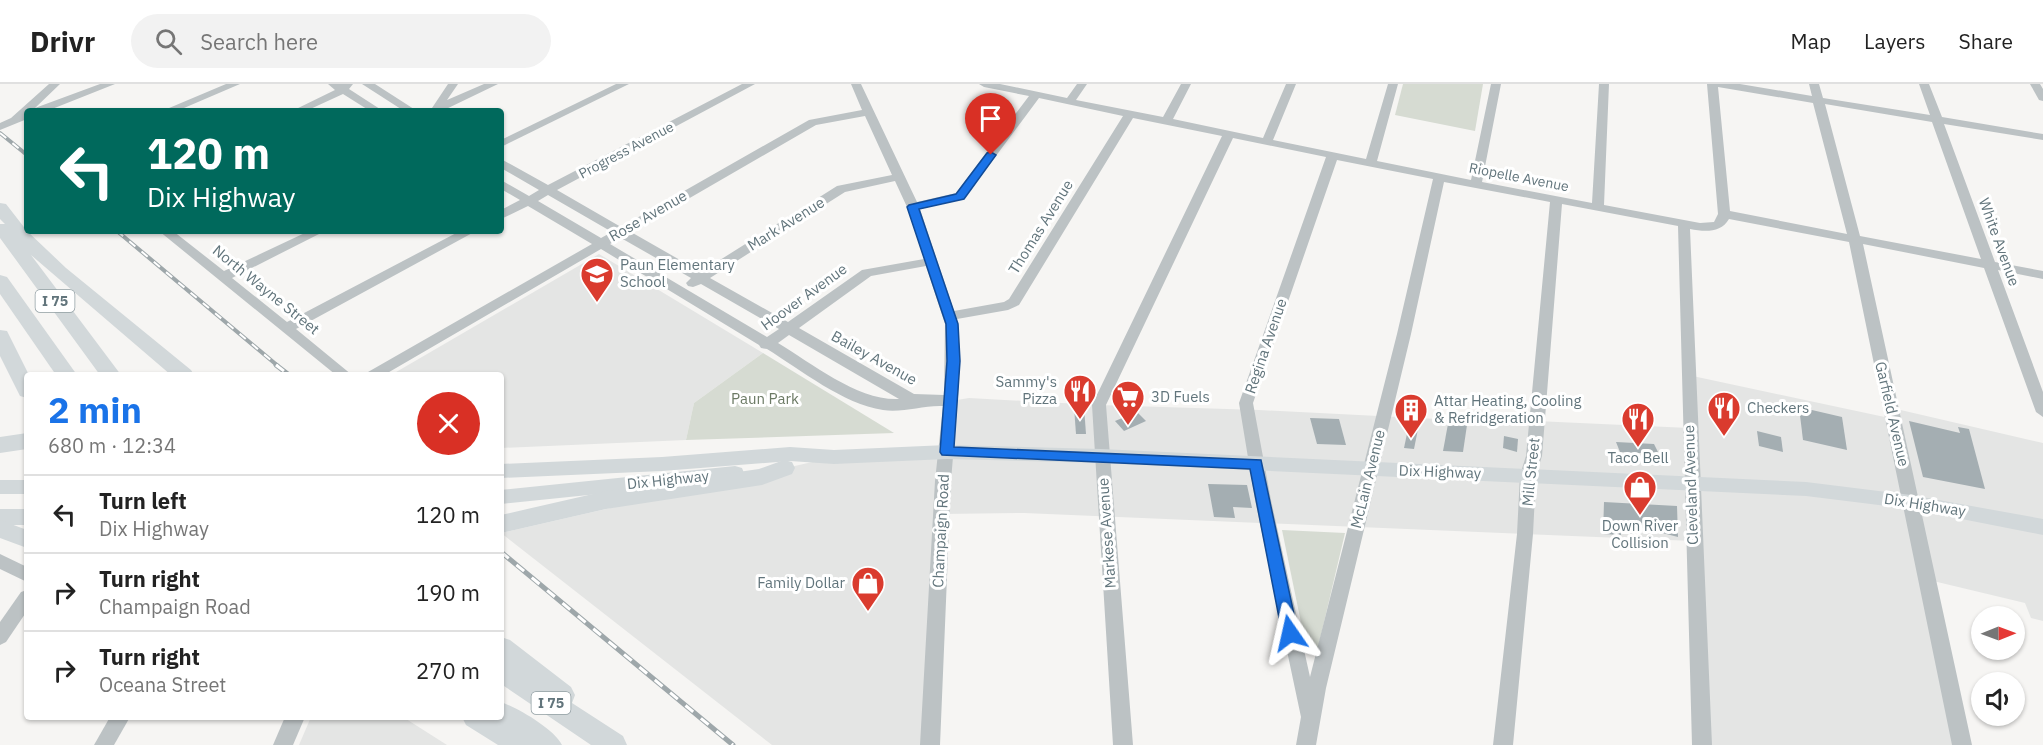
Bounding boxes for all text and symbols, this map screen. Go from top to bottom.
search box [131,14,551,68]
text: Drivr [30,23,95,60]
icon: search [152,25,185,58]
text: Search here [200,27,318,56]
text: Map [1791,27,1831,55]
text: Layers [1864,27,1926,55]
text: Share [1959,27,2013,55]
pin [965,93,1016,155]
icon: arrive [974,102,1007,135]
street label: Progress Avenue [575,117,677,183]
text: 120 m [147,126,270,181]
icon: left [48,132,126,210]
street label: Riopelle Avenue [1468,158,1571,196]
street label: Thomas Avenue [1004,176,1077,277]
text: Dix Highway [147,179,295,214]
street label: Rose Avenue [605,186,690,246]
street label: Mark Avenue [744,192,828,255]
street label: White Avenue [1975,195,2024,289]
street label: North Wayne Street [209,241,324,339]
place label: Paun Elementary School [620,255,735,291]
school or university icon: Paun Elementary School [579,256,615,303]
street label: Hoover Avenue [757,259,851,334]
road number: I 75 [36,290,74,312]
street label: Regina Avenue [1240,296,1291,396]
street label: Bailey Avenue [828,326,920,389]
street label: Garfield Avenue [1871,360,1914,468]
place label: Sammy's Pizza [995,372,1057,408]
restaurant icon: Sammy's Pizza [1062,373,1098,420]
supermarket icon: 3D Fuels [1110,379,1146,426]
text: 2 min [48,386,142,433]
place label: 3D Fuels [1151,387,1210,406]
park label: Paun Park [731,389,799,408]
restaurant icon: Checkers [1706,390,1742,437]
place label: Attar Heating, Cooling & Refridgeration [1434,391,1582,427]
button: close [417,392,480,455]
building icon: Attar Heating, Cooling & Refridgeration [1393,392,1429,439]
place label: Checkers [1747,398,1809,417]
restaurant icon: Taco Bell [1620,401,1656,448]
street label: Cleveland Avenue [1679,425,1702,545]
street label: McLain Avenue [1346,428,1389,530]
text: 680 m · 12:34 [48,432,176,459]
street label: Mill Street [1517,437,1544,507]
place label: Taco Bell [1607,448,1669,467]
street label: Dix Highway [1398,461,1482,482]
street label: Dix Highway [626,466,710,493]
shop icon: Down River Collision [1622,469,1658,516]
street label: Champaign Road [928,474,953,588]
street label: Markese Avenue [1093,477,1120,589]
text: Turn left [99,486,187,515]
street label: Dix Highway [1883,489,1968,520]
icon: left [48,498,81,531]
text: 120 m [416,500,480,529]
text: Dix Highway [99,515,209,542]
place label: Down River Collision [1602,516,1679,552]
text: Turn right [99,564,200,593]
shop icon: Family Dollar [850,565,886,612]
place label: Family Dollar [757,573,845,592]
icon: right [48,576,81,609]
text: 190 m [416,578,480,607]
text: Champaign Road [99,593,251,620]
position arrow [1258,601,1322,665]
north arrow [1971,606,2025,660]
map controls [1971,606,2025,726]
text: Turn right [99,642,200,671]
icon: right [48,654,81,687]
text: 270 m [416,656,480,685]
text: Oceana Street [99,671,226,698]
button: sound [1971,672,2025,726]
road number: I 75 [532,692,570,714]

